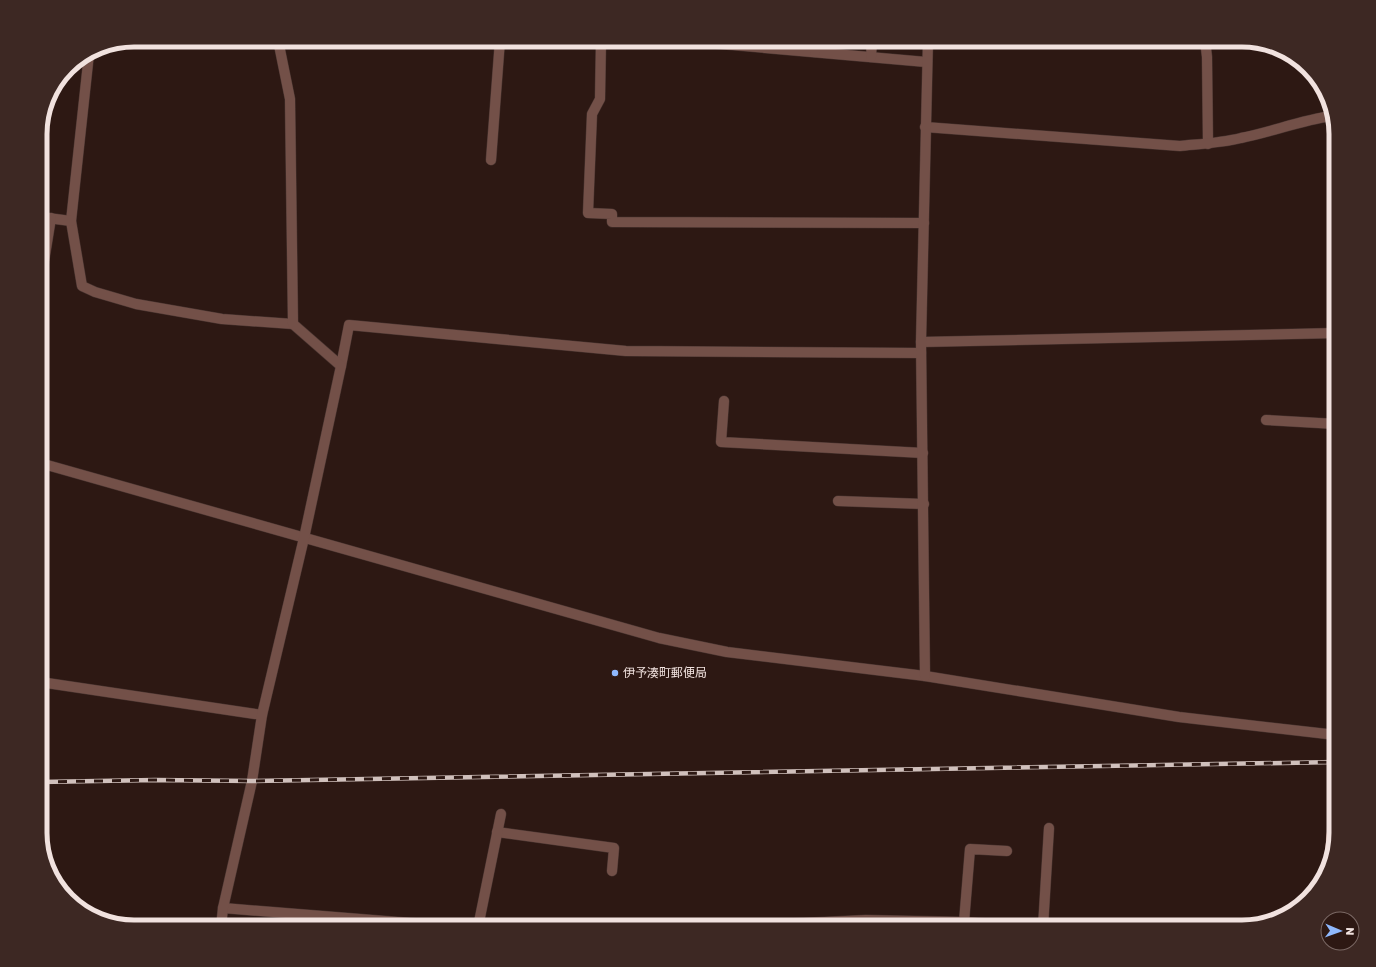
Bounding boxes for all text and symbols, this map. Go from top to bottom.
place label: 伊予湊町郵便局 [623,666,707,680]
marker: 伊予湊町郵便局 [610,668,620,678]
north arrow [1320,911,1360,951]
text: N [1343,927,1356,936]

